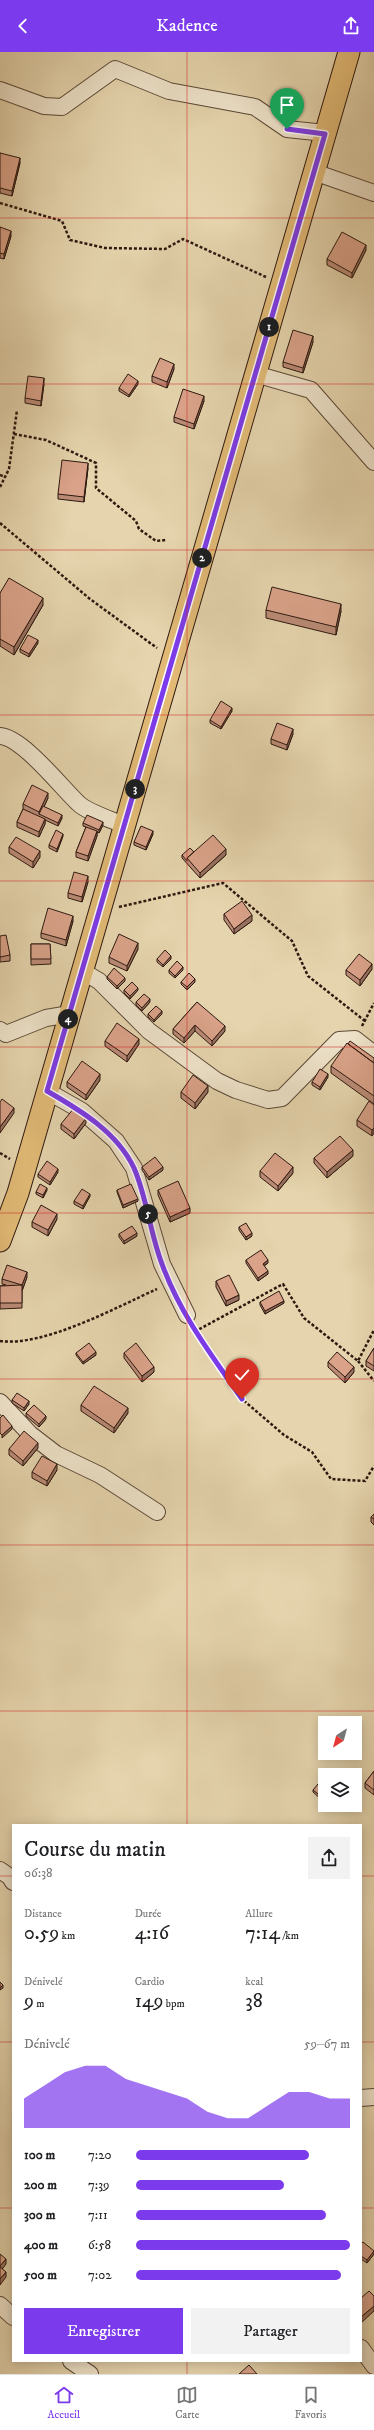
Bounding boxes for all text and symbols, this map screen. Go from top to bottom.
icon: back [12,15,34,37]
text: Kadence [156,15,218,37]
icon: share [340,15,362,37]
pin [270,88,304,129]
icon: arrive [276,94,298,116]
pin: 1 [259,317,279,337]
text: 1 [267,320,271,334]
pin: 2 [192,548,212,568]
text: 2 [199,551,205,565]
pin: 3 [125,779,145,799]
text: 3 [133,782,137,796]
pin: 4 [58,1009,78,1029]
text: 4 [65,1012,71,1026]
pin: 5 [138,1204,158,1224]
text: 5 [145,1207,151,1221]
pin [225,1358,259,1399]
icon: check [231,1364,253,1386]
north arrow [318,1716,362,1760]
map controls [318,1716,362,1812]
button: layers [318,1768,362,1812]
text: Course du matin [24,1836,166,1863]
button: share [308,1837,350,1879]
text: 06:38 [24,1865,53,1881]
text: Distance [24,1907,62,1921]
text: Durée [135,1907,161,1921]
text: Allure [245,1907,273,1921]
text: 0.59 [24,1921,59,1946]
text: 4:16 [135,1921,169,1946]
text: 7:14 [245,1921,280,1946]
text: km [59,1929,75,1943]
text: /km [280,1929,299,1943]
text: Dénivelé [24,1975,63,1989]
text: Cardio [135,1975,164,1989]
text: kcal [245,1975,263,1989]
text: 9 [24,1989,34,2014]
text: 149 [135,1989,164,2014]
text: 38 [245,1989,263,2014]
text: m [34,1997,45,2011]
text: bpm [164,1997,185,2011]
text: Dénivelé [24,2036,70,2052]
text: 59–67 m [304,2036,350,2052]
text: 100 m [24,2147,55,2163]
text: 7:20 [88,2147,112,2163]
text: 200 m [24,2177,57,2193]
text: 7:39 [88,2177,110,2193]
text: 300 m [24,2207,55,2223]
text: 7:11 [88,2207,108,2223]
text: 400 m [24,2237,58,2253]
text: 6:58 [88,2237,111,2253]
text: 500 m [24,2267,57,2283]
text: 7:02 [88,2267,112,2283]
button: Enregistrer [24,2308,183,2354]
button: Partager [191,2308,350,2354]
tab: Accueil [48,2384,80,2422]
tab: Carte [175,2384,199,2422]
tab: Favoris [295,2384,326,2422]

